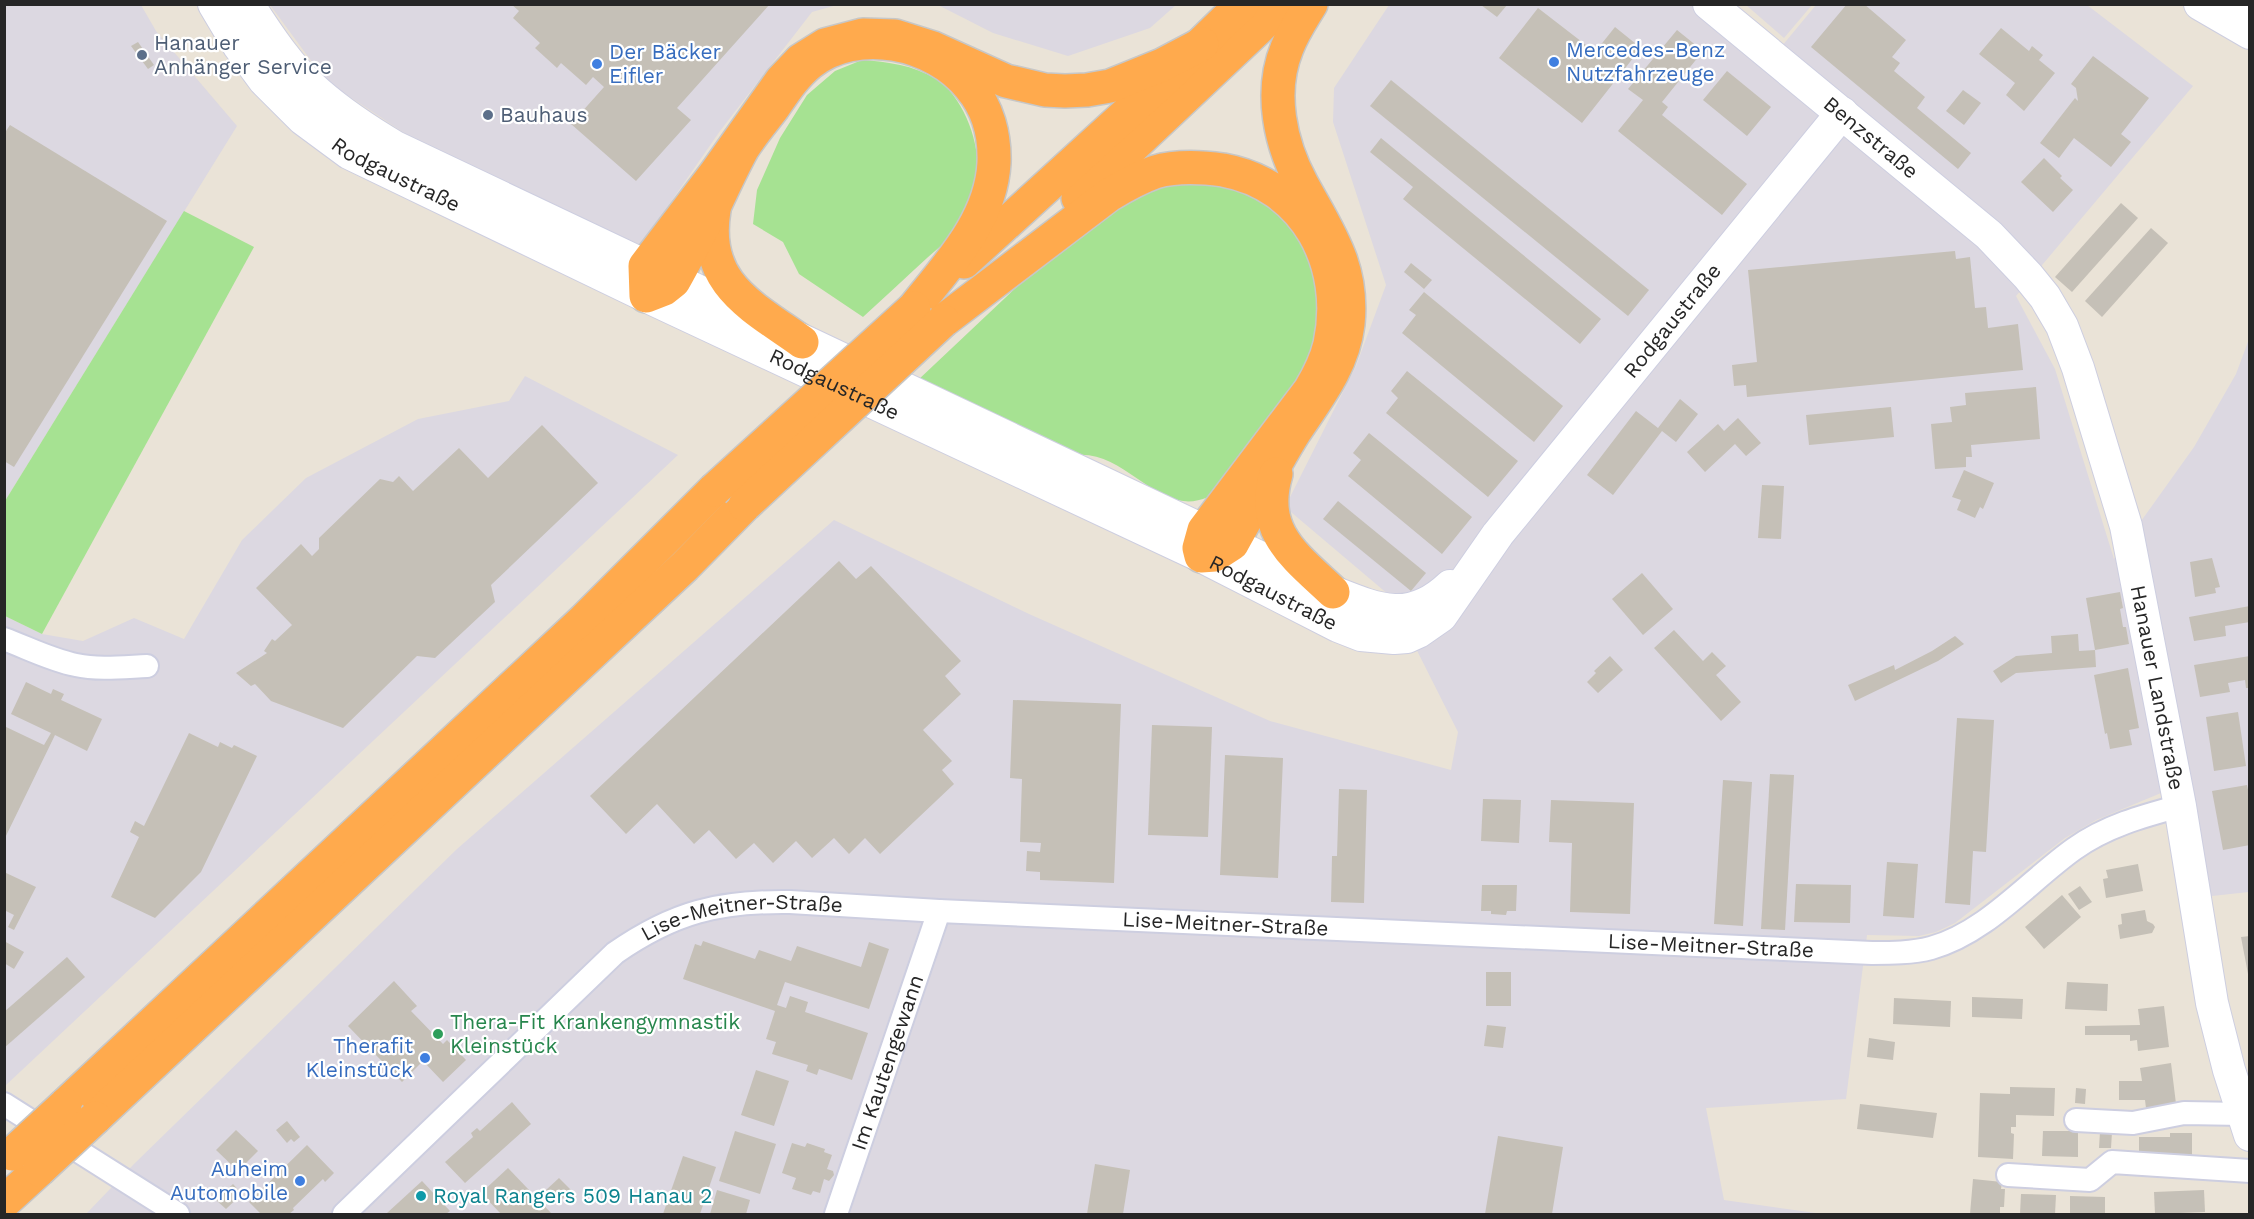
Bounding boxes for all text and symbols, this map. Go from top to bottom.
place label: Hanauer Anhänger Service [154,30,332,79]
place label: Mercedes-Benz Nutzfahrzeuge [1566,37,1725,86]
place label: Der Bäcker Eifler [609,39,722,88]
marker: Hanauer Anhänger Service [135,48,149,62]
marker: Mercedes-Benz Nutzfahrzeuge [1547,55,1561,69]
marker: Der Bäcker Eifler [590,57,604,71]
street label: Benzstraße [1819,91,1924,184]
place label: Bauhaus [500,102,587,127]
marker: Bauhaus [481,108,495,122]
street label: Rodgaustraße [327,131,464,217]
street label: Rodgaustraße [1618,258,1726,383]
street label: Rodgaustraße [766,343,903,425]
street label: Rodgaustraße [1205,549,1342,636]
street label: Hanauer Landstraße [2126,583,2190,792]
street label: Lise-Meitner-Straße [636,889,844,946]
street label: Lise-Meitner-Straße [1122,906,1329,941]
street label: Lise-Meitner-Straße [1607,928,1814,962]
street label: Im Kautengewann [846,971,928,1153]
place label: Thera-Fit Krankengymnastik Kleinstück [450,1009,740,1058]
marker: Thera-Fit Krankengymnastik Kleinstück [431,1027,445,1041]
place label: Therafit Kleinstück [306,1033,413,1082]
marker: Therafit Kleinstück [418,1051,432,1065]
place label: Auheim Automobile [170,1156,288,1205]
marker: Auheim Automobile [293,1174,307,1188]
place label: Royal Rangers 509 Hanau 2 [433,1183,713,1208]
marker: Royal Rangers 509 Hanau 2 [414,1189,428,1203]

